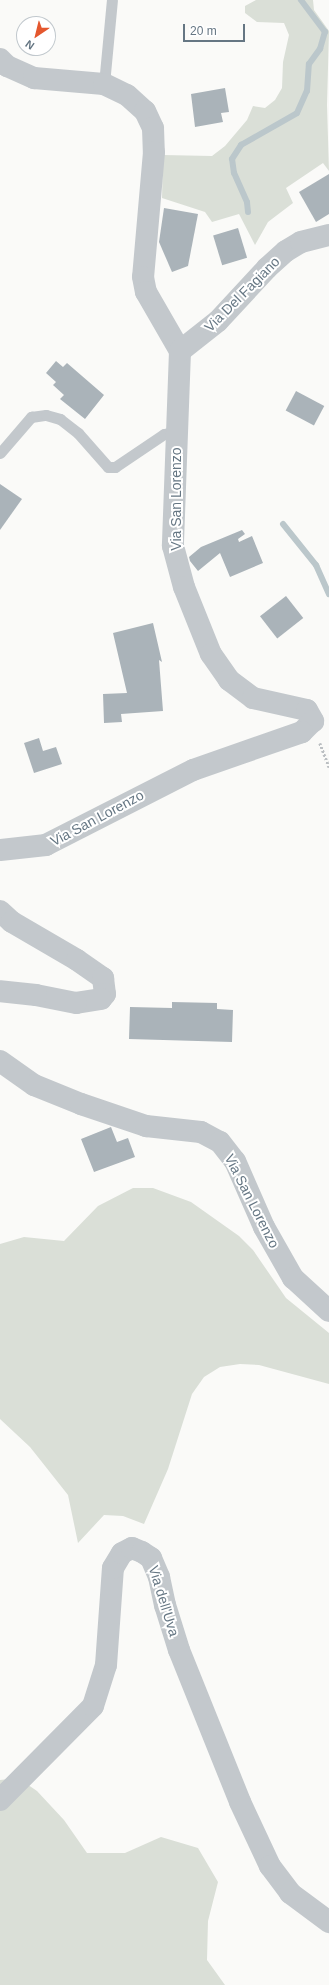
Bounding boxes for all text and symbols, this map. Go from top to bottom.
north arrow [16,16,56,56]
scale bar [185,16,247,42]
text: 20 m [190,24,217,38]
text: N [23,38,36,52]
street label: Via Del Fagiano [201,253,283,335]
street label: Via San Lorenzo [168,447,184,551]
street label: Via San Lorenzo [47,786,147,850]
street label: Via San Lorenzo [221,1151,283,1251]
street label: Via dell'Uva [145,1564,183,1638]

